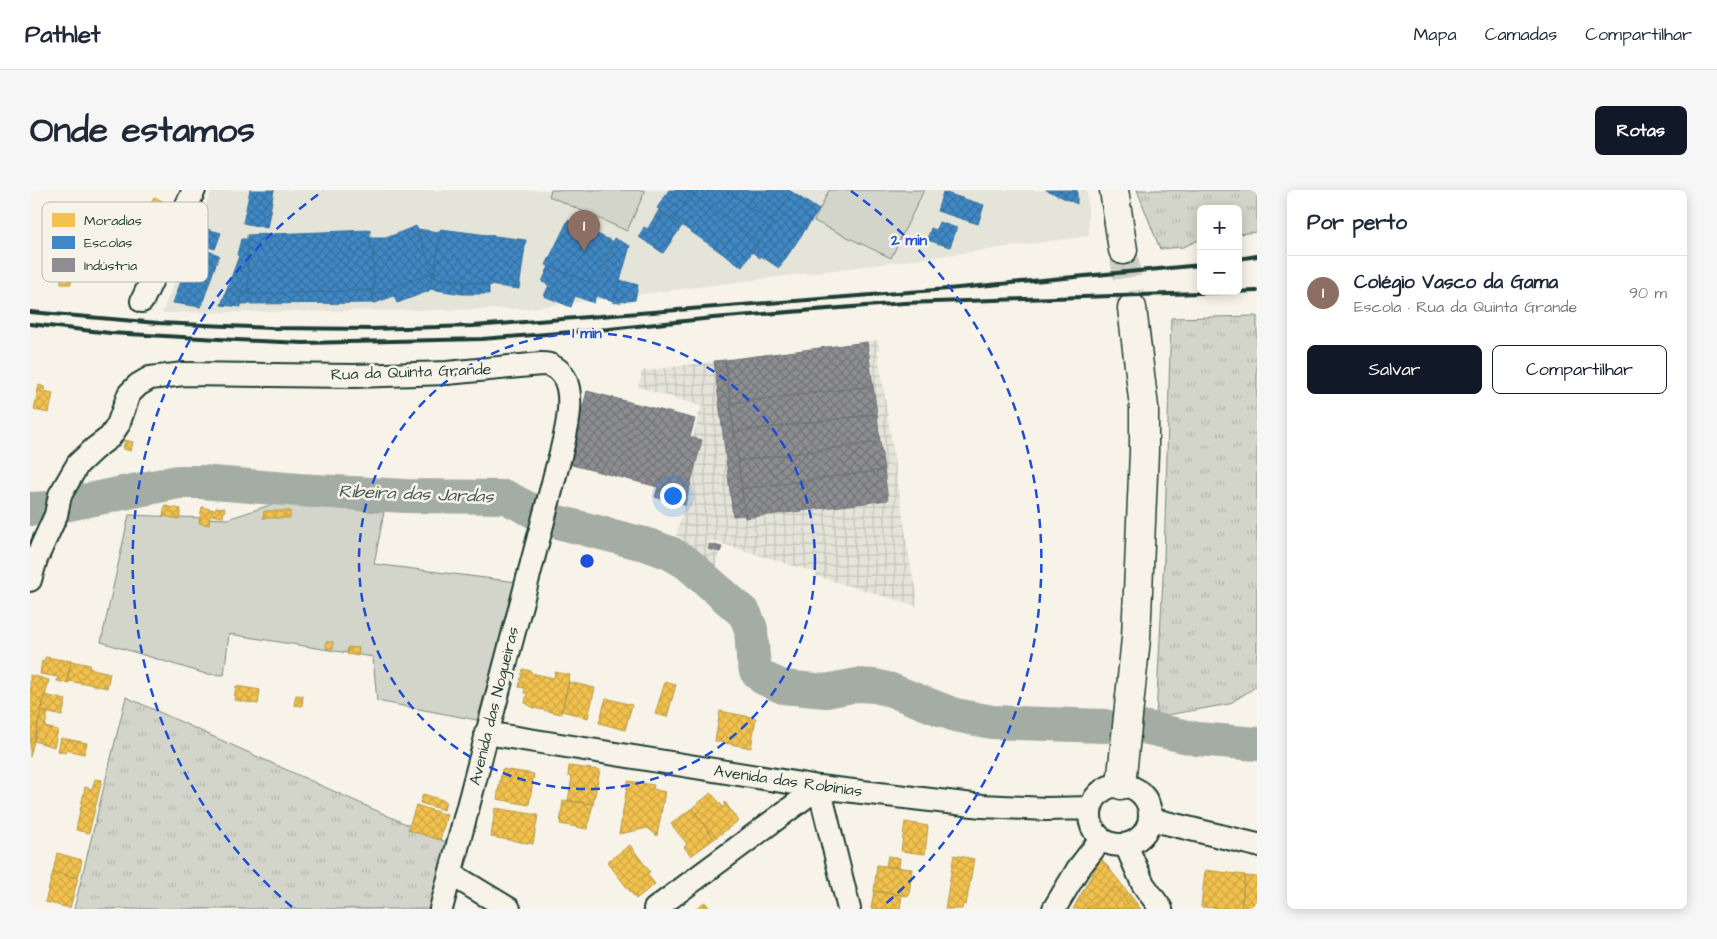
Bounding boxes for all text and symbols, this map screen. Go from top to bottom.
text: Pathlet [25,18,101,52]
text: Mapa [1413,22,1457,47]
text: Camadas [1485,22,1557,47]
text: Compartilhar [1585,22,1692,47]
text: Onde estamos [30,106,255,155]
button: Rotas [1595,106,1687,155]
legend [42,202,208,282]
map controls [1197,205,1242,295]
button: + [1197,205,1242,250]
text: Por perto [1307,208,1407,237]
pin: 1 [568,210,600,251]
text: Moradias [84,211,142,231]
text: 2 min [890,230,928,251]
text: Escolas [84,233,132,253]
button: − [1197,250,1242,295]
text: Indústria [84,256,137,276]
text: Colégio Vasco da Gama [1354,269,1558,296]
text: 1 [1322,282,1324,304]
text: 90 m [1629,282,1667,304]
text: Escola · Rua da Quinta Grande [1354,296,1577,318]
text: 1 min [572,323,602,344]
button: Salvar [1307,345,1482,394]
button: Compartilhar [1492,345,1667,394]
street label: Rua da Quinta Grande [330,358,492,386]
water label: Ribeira das Jardas [338,479,495,509]
your location [660,483,686,509]
centre of rings [578,552,596,570]
street label: Avenida das Nogueiras [464,624,525,788]
street label: Avenida das Robínias [712,760,864,802]

